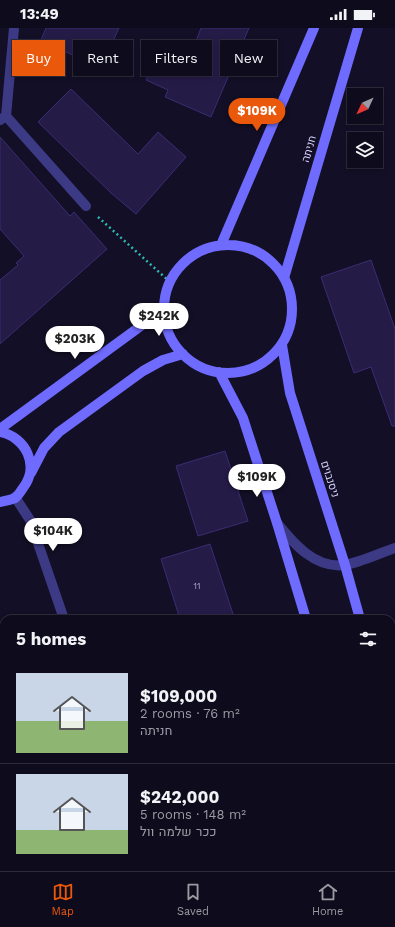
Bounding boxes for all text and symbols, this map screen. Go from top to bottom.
text: 13:49 [20,5,59,23]
chip: Buy [12,40,65,76]
chip: Rent [73,40,133,76]
chip: Filters [141,40,212,76]
chip: New [220,40,277,76]
north arrow [347,88,383,124]
map controls [347,88,383,168]
pin: $109K [229,98,285,132]
text: $109K [237,103,277,118]
button: layers [347,132,383,168]
street label: חניתה [299,134,319,164]
pin: $242K [131,303,187,337]
text: $242K [139,308,179,323]
pin: $203K [47,326,103,360]
text: $203K [54,331,96,346]
street label: ניסנבוים [318,459,342,499]
pin: $109K [229,464,285,498]
text: $109K [237,469,277,484]
pin: $104K [25,518,81,552]
text: $104K [33,523,73,538]
house number: 11 [193,581,201,591]
icon: filters [357,628,379,650]
text: 5 homes [16,629,86,649]
text: $109,000 [140,686,217,706]
icon: home [48,689,96,737]
text: 2 rooms · 76 m² [140,706,240,721]
text: חניתה [140,723,172,738]
text: $242,000 [140,787,219,807]
icon: home [48,790,96,838]
text: 5 rooms · 148 m² [140,807,246,822]
text: ככר שלמה וול [140,824,216,839]
tab: Map [52,881,74,918]
tab: Saved [177,881,209,918]
tab: Home [312,881,343,918]

